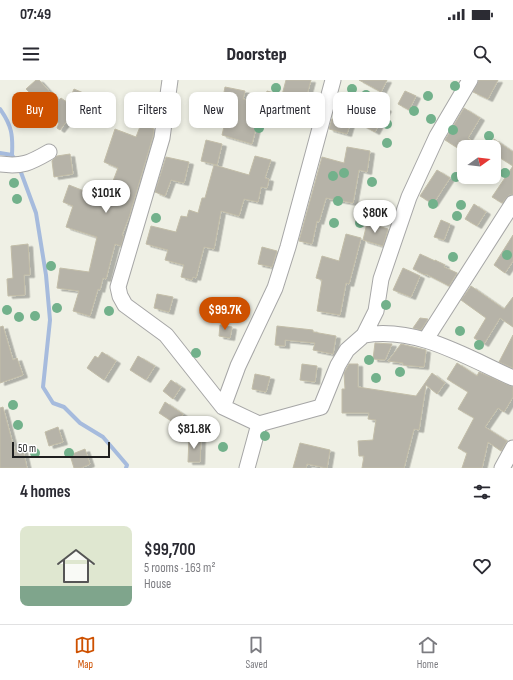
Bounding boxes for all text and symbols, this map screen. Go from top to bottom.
text: 07:49 [20,5,51,24]
icon: menu [20,43,42,65]
icon: search [471,43,493,65]
text: Doorstep [226,44,287,65]
chip: Buy [12,92,58,128]
chip: Rent [66,92,116,128]
chip: Filters [124,92,181,128]
chip: New [189,92,238,128]
chip: Apartment [246,92,325,128]
chip: House [333,92,390,128]
north arrow [457,140,501,184]
map controls [457,140,501,184]
pin: $101K [78,180,134,214]
text: $101K [91,185,121,201]
pin: $80K [351,200,399,234]
text: $80K [362,205,388,221]
pin: $99.7K [192,297,258,331]
text: $99.7K [208,302,242,318]
pin: $81.8K [161,416,227,450]
text: $81.8K [177,421,211,437]
scale bar [12,440,110,459]
text: 50 m [18,442,36,455]
icon: filters [471,481,493,503]
text: 4 homes [20,482,71,502]
text: $99,700 [144,540,195,560]
icon: home [52,542,100,590]
icon: heart [471,555,493,577]
text: 5 rooms · 163 m² [144,560,215,576]
text: House [144,576,171,592]
tab: Map [74,634,96,671]
tab: Saved [245,634,268,671]
tab: Home [417,634,439,671]

